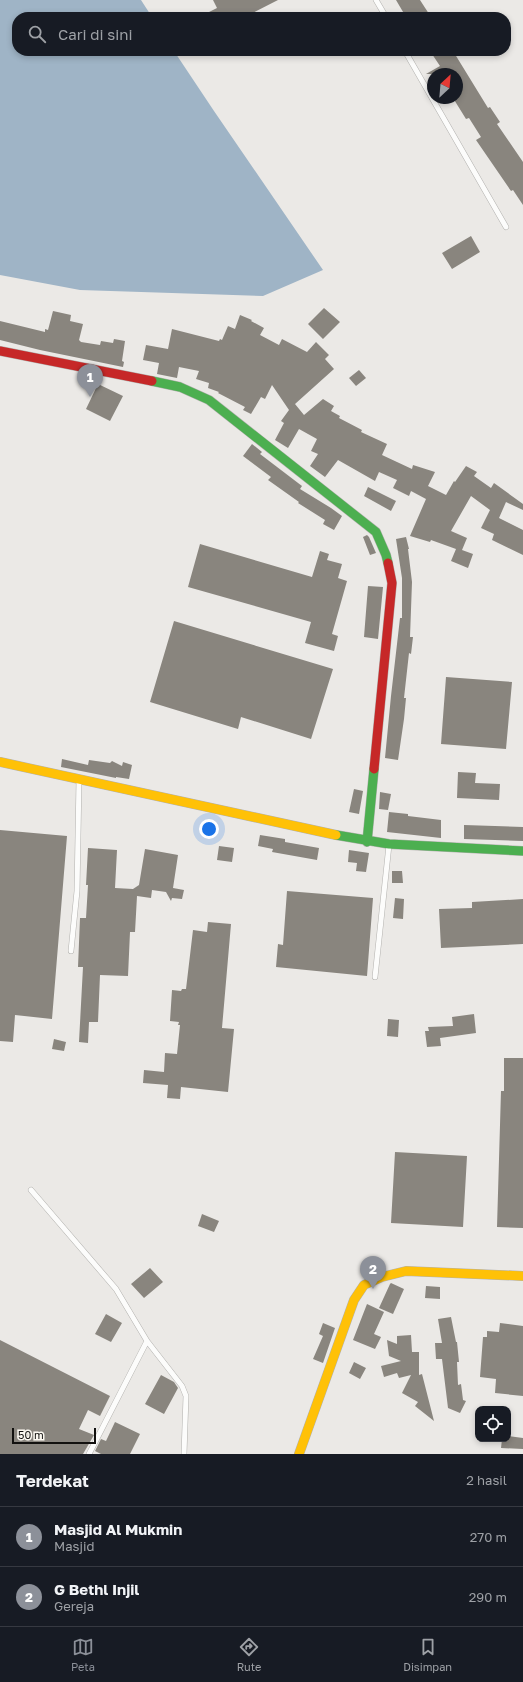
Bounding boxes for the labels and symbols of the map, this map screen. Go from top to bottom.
north arrow [427,68,463,104]
pin: 1 [77,364,103,397]
your location [199,819,219,839]
pin: 2 [360,1256,386,1289]
scale bar [12,1426,96,1445]

